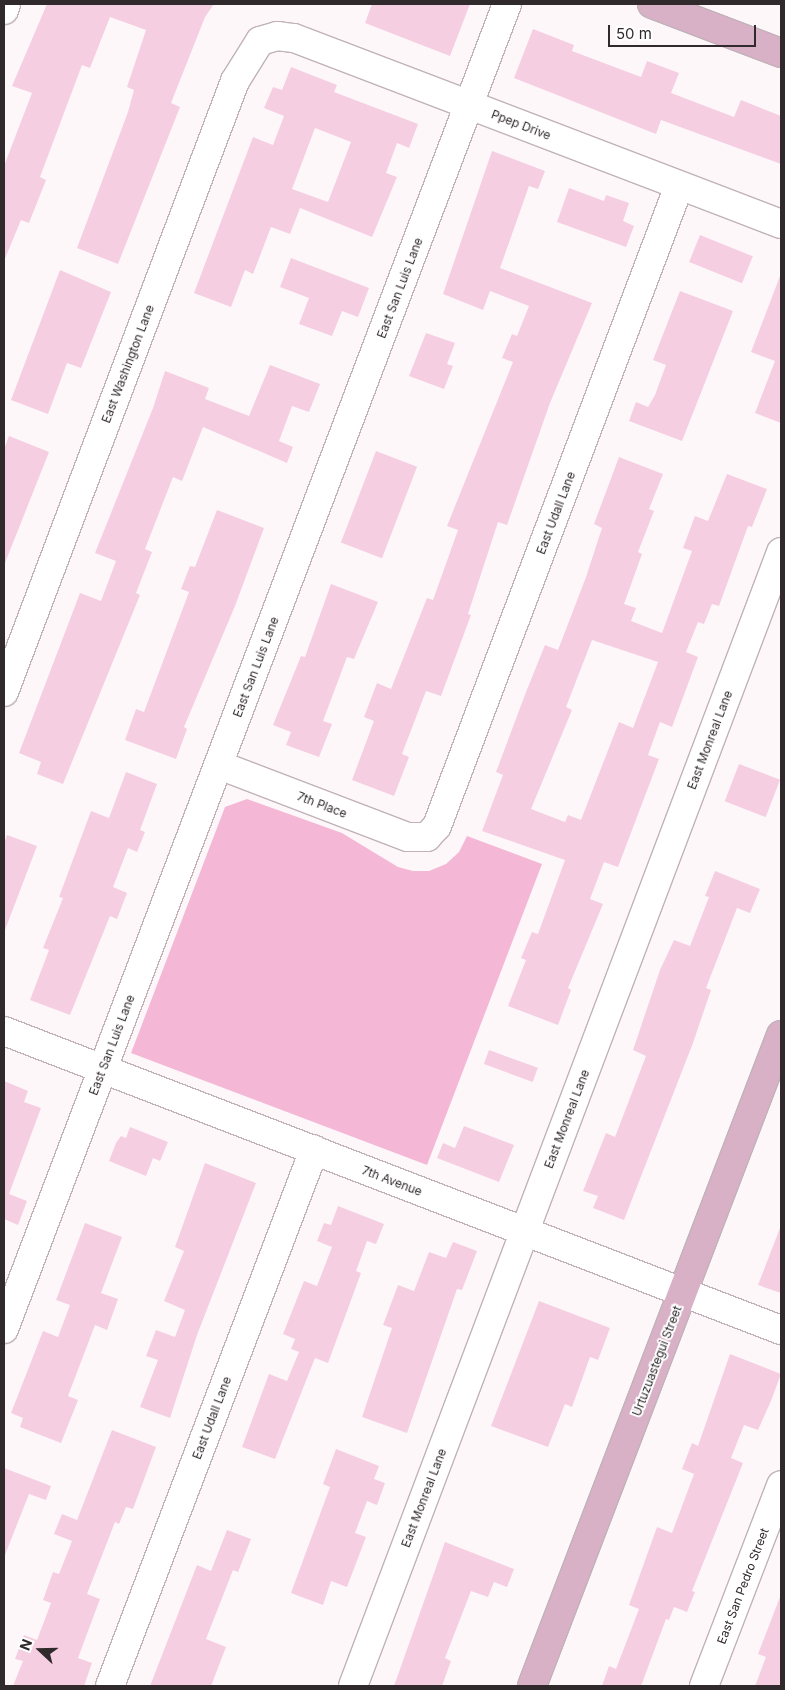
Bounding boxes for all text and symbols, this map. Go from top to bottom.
scale bar [610,15,758,47]
text: 50 m [616,24,652,43]
street label: Ppep Drive [489,107,553,143]
street label: East San Luis Lane [374,236,426,340]
street label: East Washington Lane [99,303,157,425]
street label: East Udall Lane [534,470,578,556]
street label: East San Luis Lane [230,615,282,719]
street label: East Monreal Lane [685,689,735,791]
street label: 7th Place [295,789,349,821]
street label: East San Luis Lane [86,993,138,1097]
street label: East Monreal Lane [542,1068,592,1170]
street label: 7th Avenue [360,1163,424,1199]
street label: Urtuzuastegui Street [629,1304,685,1418]
street label: East Udall Lane [190,1375,234,1461]
street label: East Monreal Lane [399,1447,449,1549]
street label: East San Pedro Street [714,1526,772,1646]
north arrow [15,1625,65,1675]
text: N [16,1636,35,1652]

